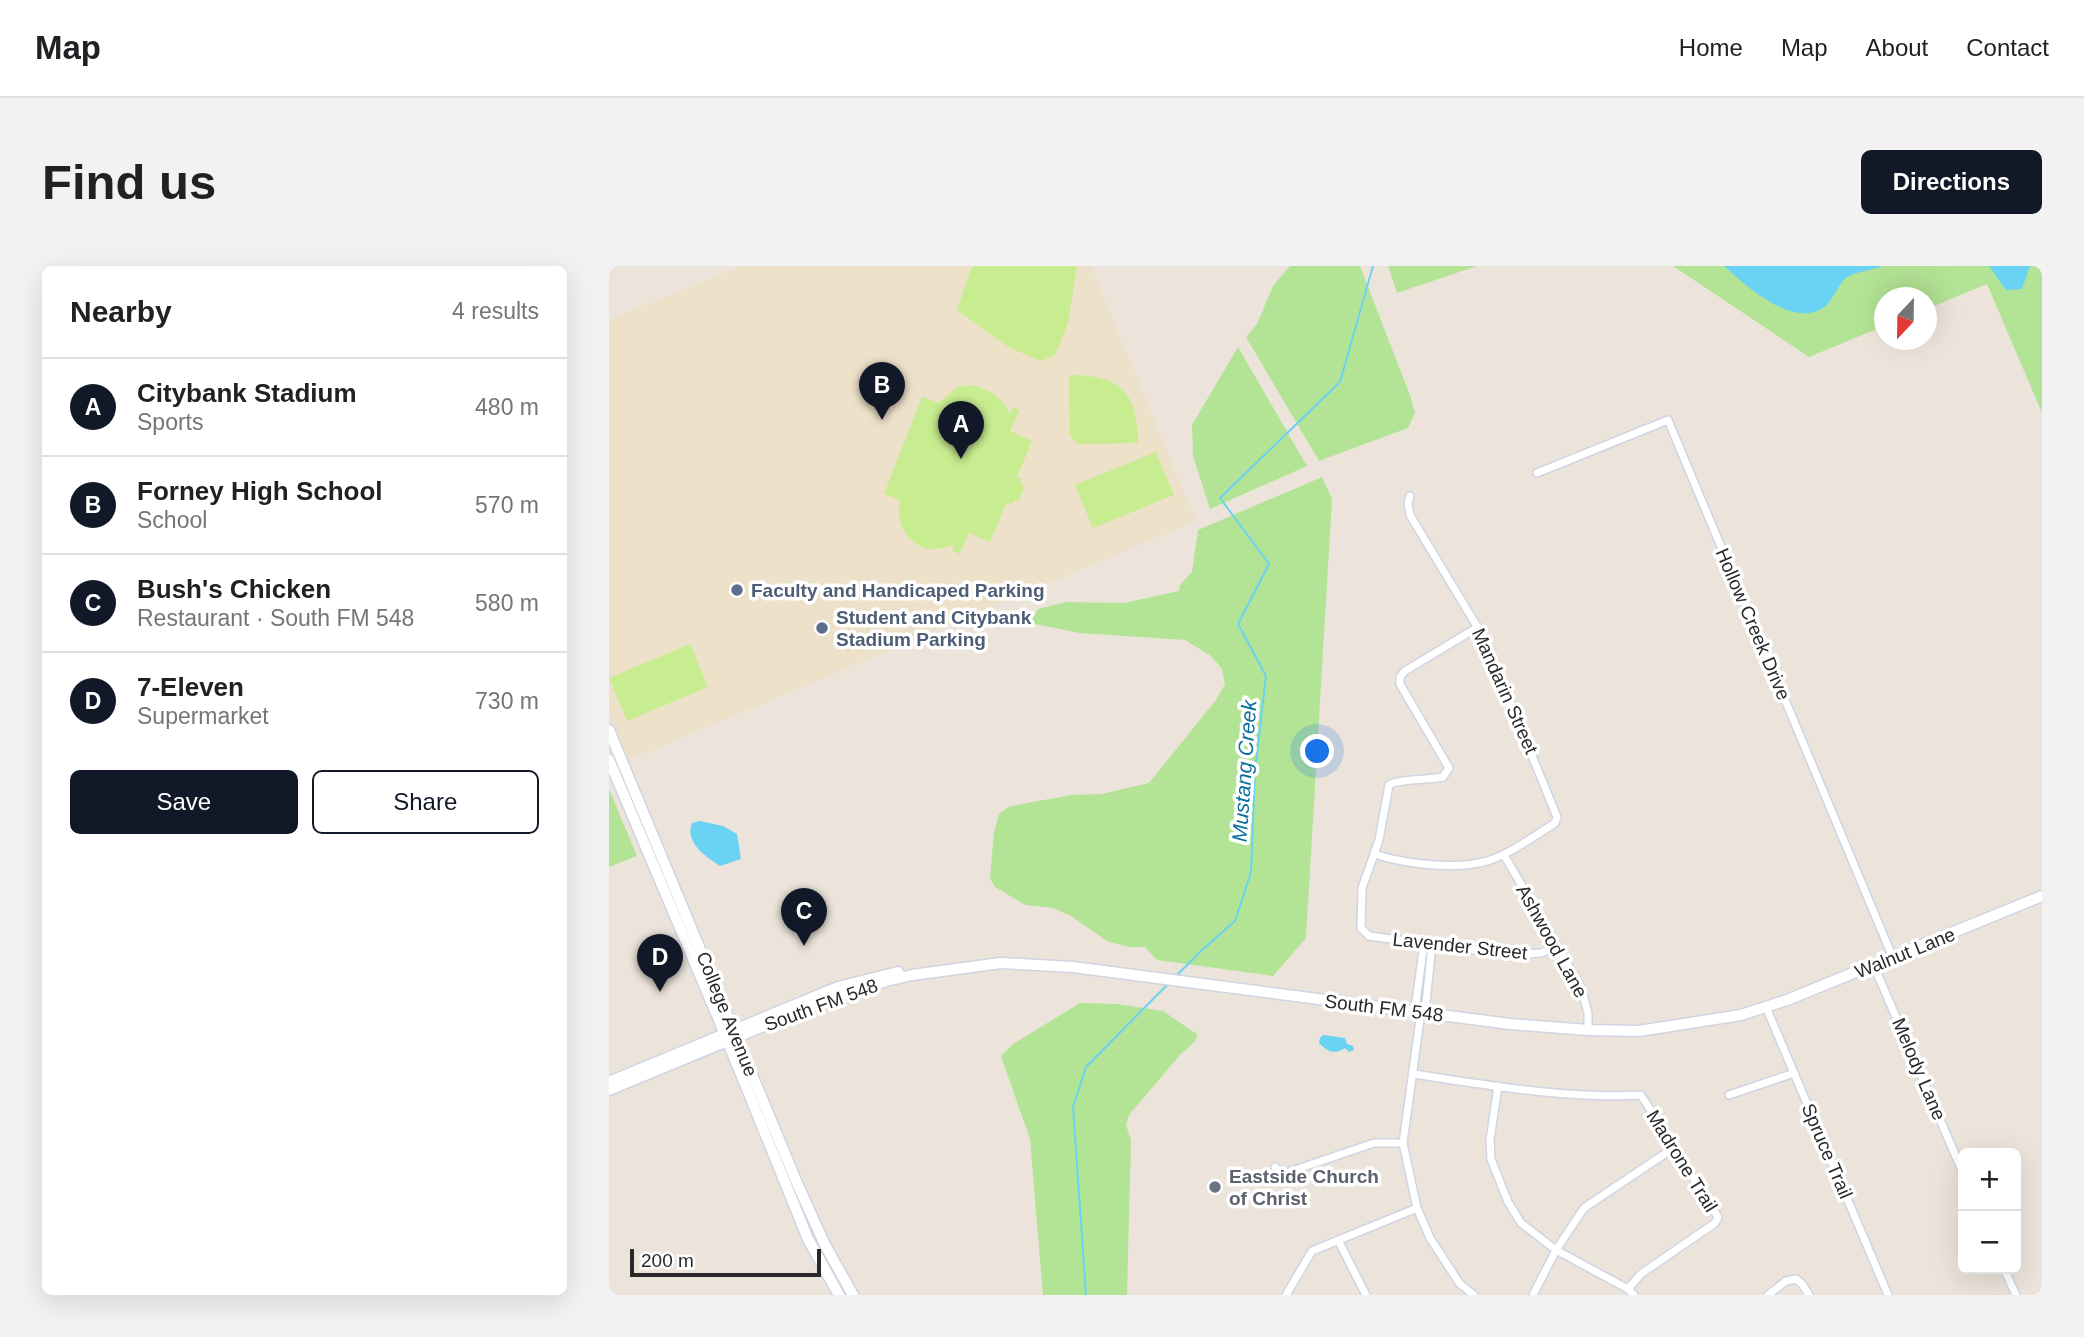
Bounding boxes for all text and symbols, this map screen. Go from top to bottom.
text: Map [35,29,101,66]
text: Home [1679,34,1743,61]
text: Map [1781,34,1828,61]
text: About [1866,34,1928,61]
text: Contact [1966,34,2049,61]
button: Directions [1861,150,2042,214]
text: Find us [42,155,216,209]
north arrow [1874,287,1937,350]
text: Nearby [70,295,172,328]
text: 4 results [452,298,539,324]
pin: B [859,362,905,420]
text: Citybank Stadium [137,378,357,408]
text: A [85,394,101,420]
text: 480 m [475,394,539,420]
pin: A [938,401,984,459]
text: Sports [137,409,203,435]
text: Forney High School [137,476,383,506]
text: B [85,492,101,518]
text: 570 m [475,492,539,518]
text: School [137,507,207,533]
street label: Hollow Creek Drive [1712,545,1794,703]
text: Bush's Chicken [137,574,331,604]
place label: Faculty and Handicaped Parking [751,580,1045,601]
marker: Faculty and Handicaped Parking [729,582,745,598]
text: C [85,590,101,616]
text: 580 m [475,590,539,616]
text: Restaurant · South FM 548 [137,605,414,631]
place label: Student and Citybank Stadium Parking [836,607,1032,650]
marker: Student and Citybank Stadium Parking [814,620,830,636]
street label: Mandarin Street [1468,625,1542,758]
text: 7-Eleven [137,672,244,702]
text: D [85,688,101,714]
text: 730 m [475,688,539,714]
water label: Mustang Creek [1228,698,1261,843]
text: Supermarket [137,703,269,729]
your location [1300,734,1334,768]
button: Save [70,770,298,834]
button: Share [312,770,539,834]
street label: Ashwood Lane [1512,881,1592,1001]
pin: C [781,888,827,946]
street label: Walnut Lane [1852,923,1958,983]
street label: Lavender Street [1392,928,1529,964]
pin: D [637,934,683,992]
street label: College Avenue [692,949,762,1079]
street label: South FM 548 [761,975,881,1035]
street label: South FM 548 [1323,990,1445,1026]
street label: Melody Lane [1888,1015,1950,1123]
street label: Spruce Trail [1798,1100,1856,1202]
street label: Madrone Trail [1642,1106,1722,1216]
map controls [1958,1148,2021,1274]
button: + [1958,1148,2021,1211]
place label: Eastside Church of Christ [1229,1166,1379,1209]
marker: Eastside Church of Christ [1207,1179,1223,1195]
button: − [1958,1211,2021,1274]
scale bar [630,1246,821,1278]
text: 200 m [641,1250,694,1271]

